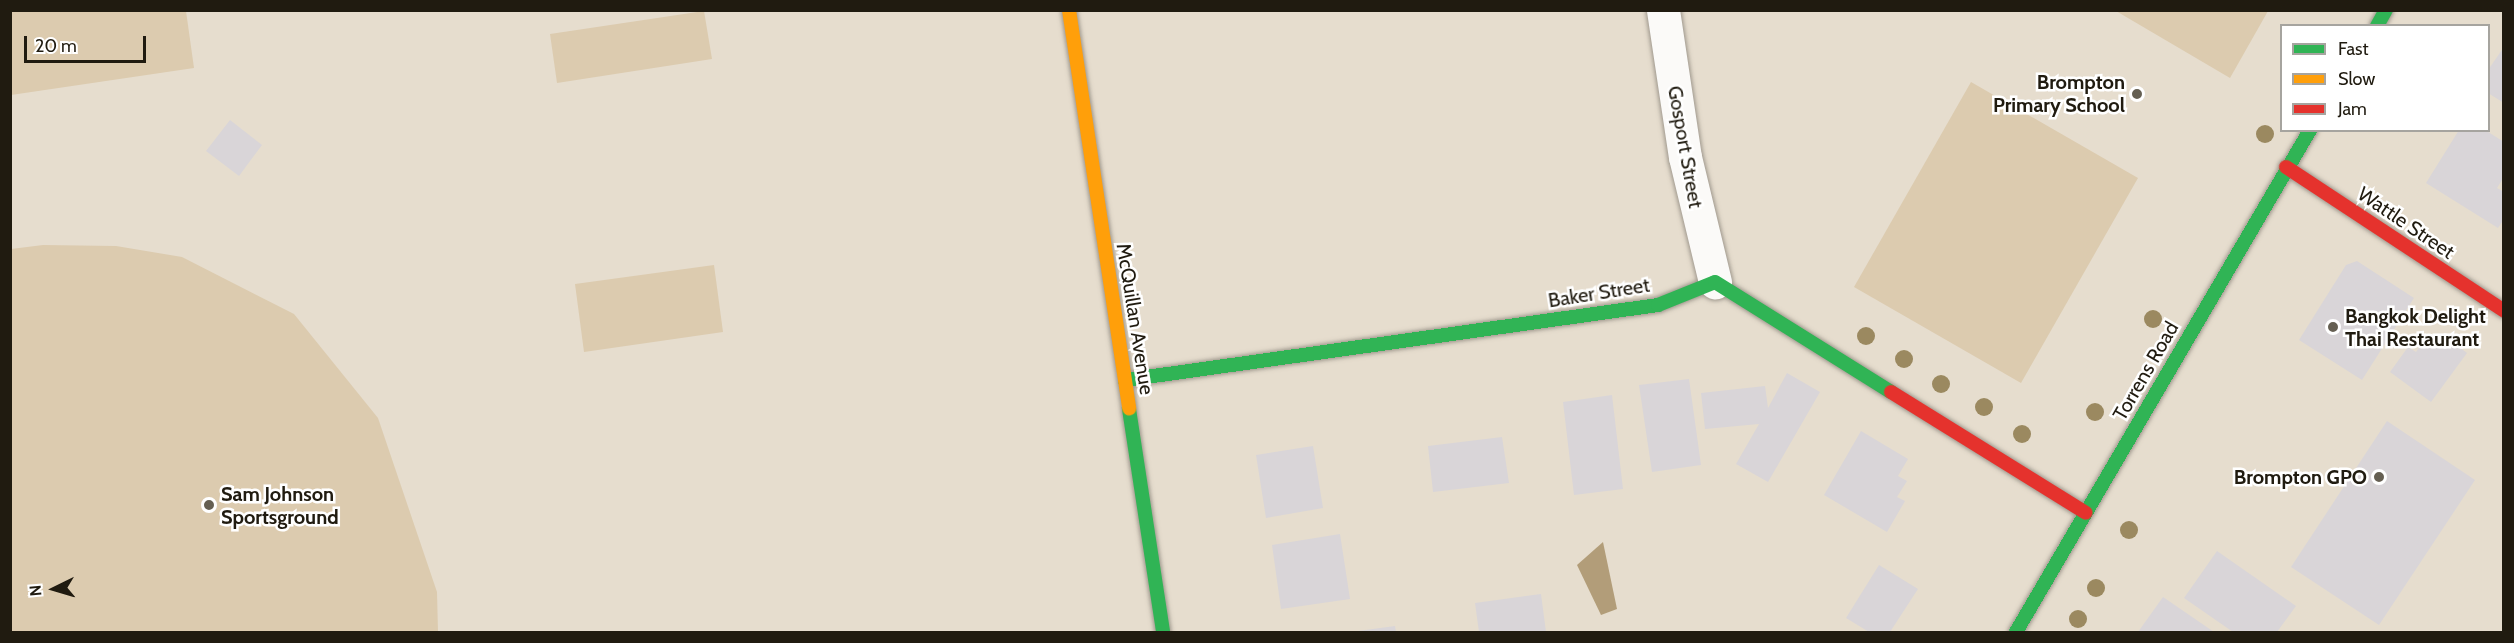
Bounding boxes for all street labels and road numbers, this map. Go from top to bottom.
street label: Gosport Street [1662,84,1708,210]
street label: Wattle Street [2353,182,2459,264]
street label: McQuillan Avenue [1111,242,1159,396]
street label: Baker Street [1546,273,1652,313]
street label: Torrens Road [2108,317,2184,425]

